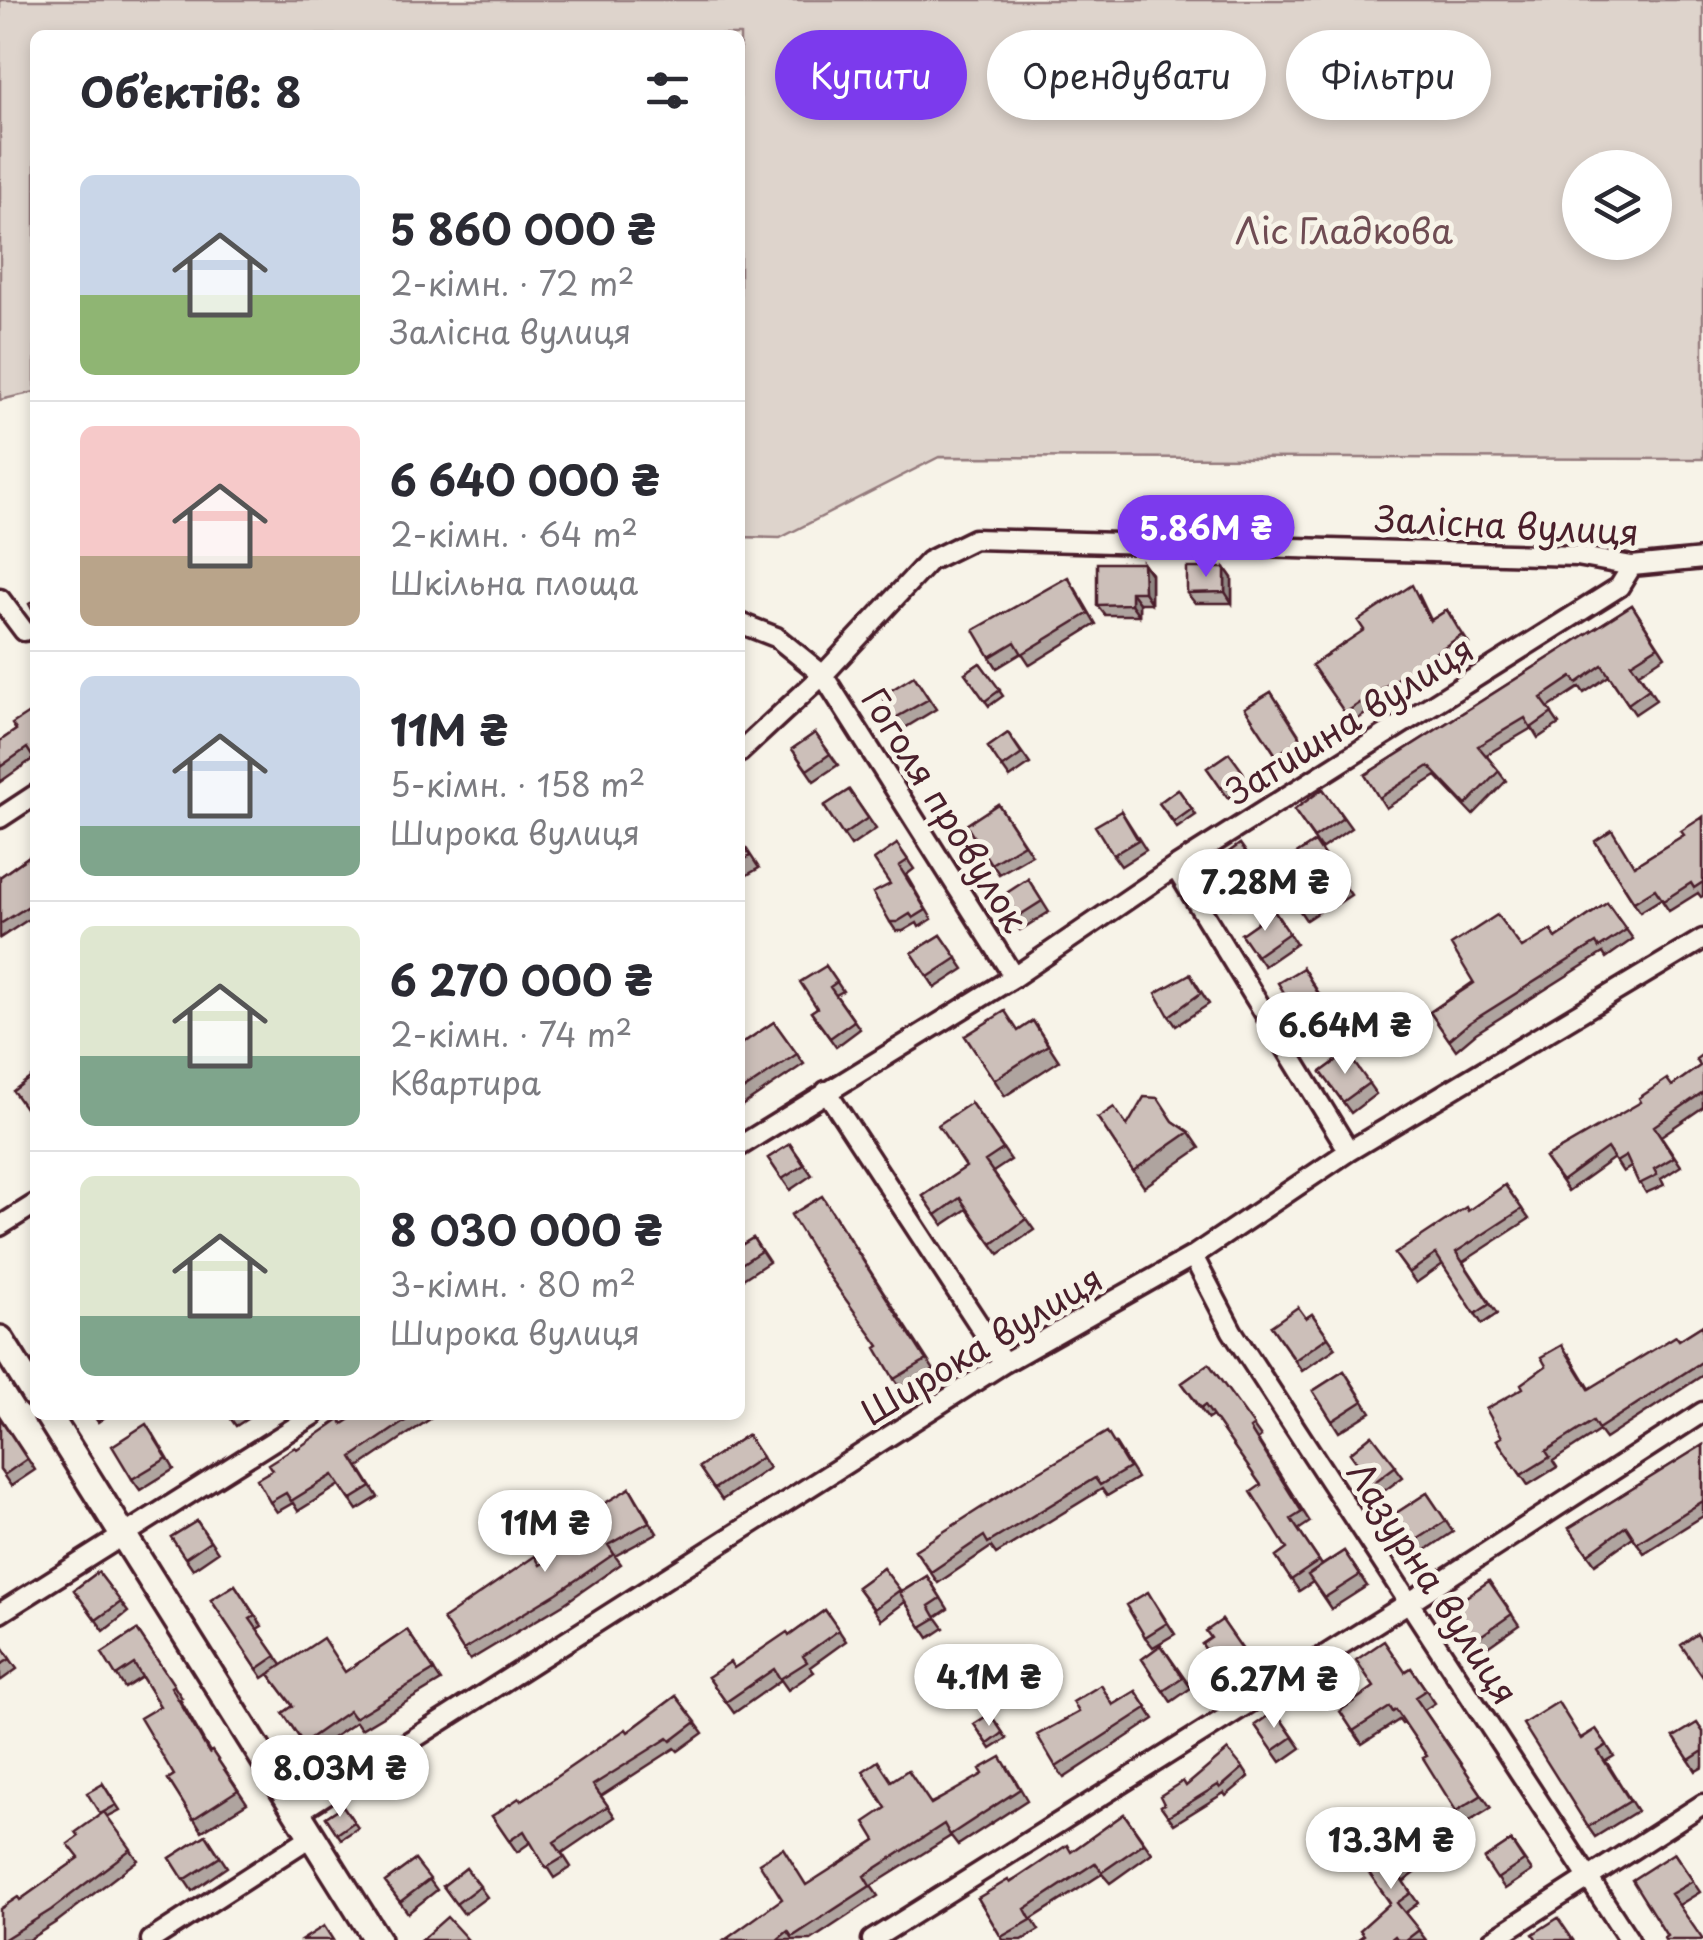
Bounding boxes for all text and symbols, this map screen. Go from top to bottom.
chip: Купити [775,30,967,120]
chip: Орендувати [987,30,1266,120]
chip: Фільтри [1286,30,1491,120]
text: Об’єктів: 8 [80,59,301,122]
icon: filters [640,63,695,118]
map controls [1562,150,1672,260]
button: layers [1562,150,1672,260]
text: 5 860 000 ₴ [390,196,656,259]
park label: Ліс Гладкова [1235,203,1453,256]
icon: home [160,215,280,335]
text: 2-кімн. · 72 m² [390,259,635,307]
text: Залісна вулиця [390,307,631,355]
text: 6 640 000 ₴ [390,447,660,510]
icon: home [160,466,280,586]
street label: Залісна вулиця [1373,491,1640,557]
pin: 5.86M ₴ [1114,495,1298,580]
text: 5.86M ₴ [1140,503,1272,551]
text: 2-кімн. · 64 m² [390,510,638,558]
text: Шкільна площа [390,558,638,606]
street label: Затишна вулиця [1215,621,1483,817]
street label: Гоголя провулок [849,676,1043,942]
text: 11M ₴ [390,697,508,760]
icon: home [160,716,280,836]
text: 5-кімн. · 158 m² [390,760,646,808]
text: Широка вулиця [390,808,640,856]
pin: 7.28M ₴ [1173,849,1357,934]
text: 7.28M ₴ [1200,857,1330,905]
text: 6 270 000 ₴ [390,947,653,1010]
icon: home [160,966,280,1086]
pin: 6.64M ₴ [1253,992,1437,1077]
text: 6.64M ₴ [1278,1000,1412,1048]
text: 2-кімн. · 74 m² [390,1010,632,1058]
text: Квартира [390,1058,541,1106]
text: 8 030 000 ₴ [390,1197,663,1260]
icon: home [160,1216,280,1336]
street label: Широка вулиця [850,1251,1112,1437]
text: 3-кімн. · 80 m² [390,1260,636,1308]
text: Широка вулиця [390,1308,640,1356]
street label: Лазурна вулиця [1335,1450,1533,1714]
pin: 11M ₴ [475,1490,615,1575]
text: 11M ₴ [500,1498,590,1546]
pin: 4.1M ₴ [908,1644,1070,1729]
pin: 6.27M ₴ [1182,1646,1366,1731]
text: 4.1M ₴ [936,1652,1042,1700]
text: 6.27M ₴ [1210,1654,1338,1702]
pin: 8.03M ₴ [248,1735,432,1820]
text: 8.03M ₴ [273,1743,407,1791]
pin: 13.3M ₴ [1299,1807,1483,1892]
text: 13.3M ₴ [1328,1815,1454,1863]

